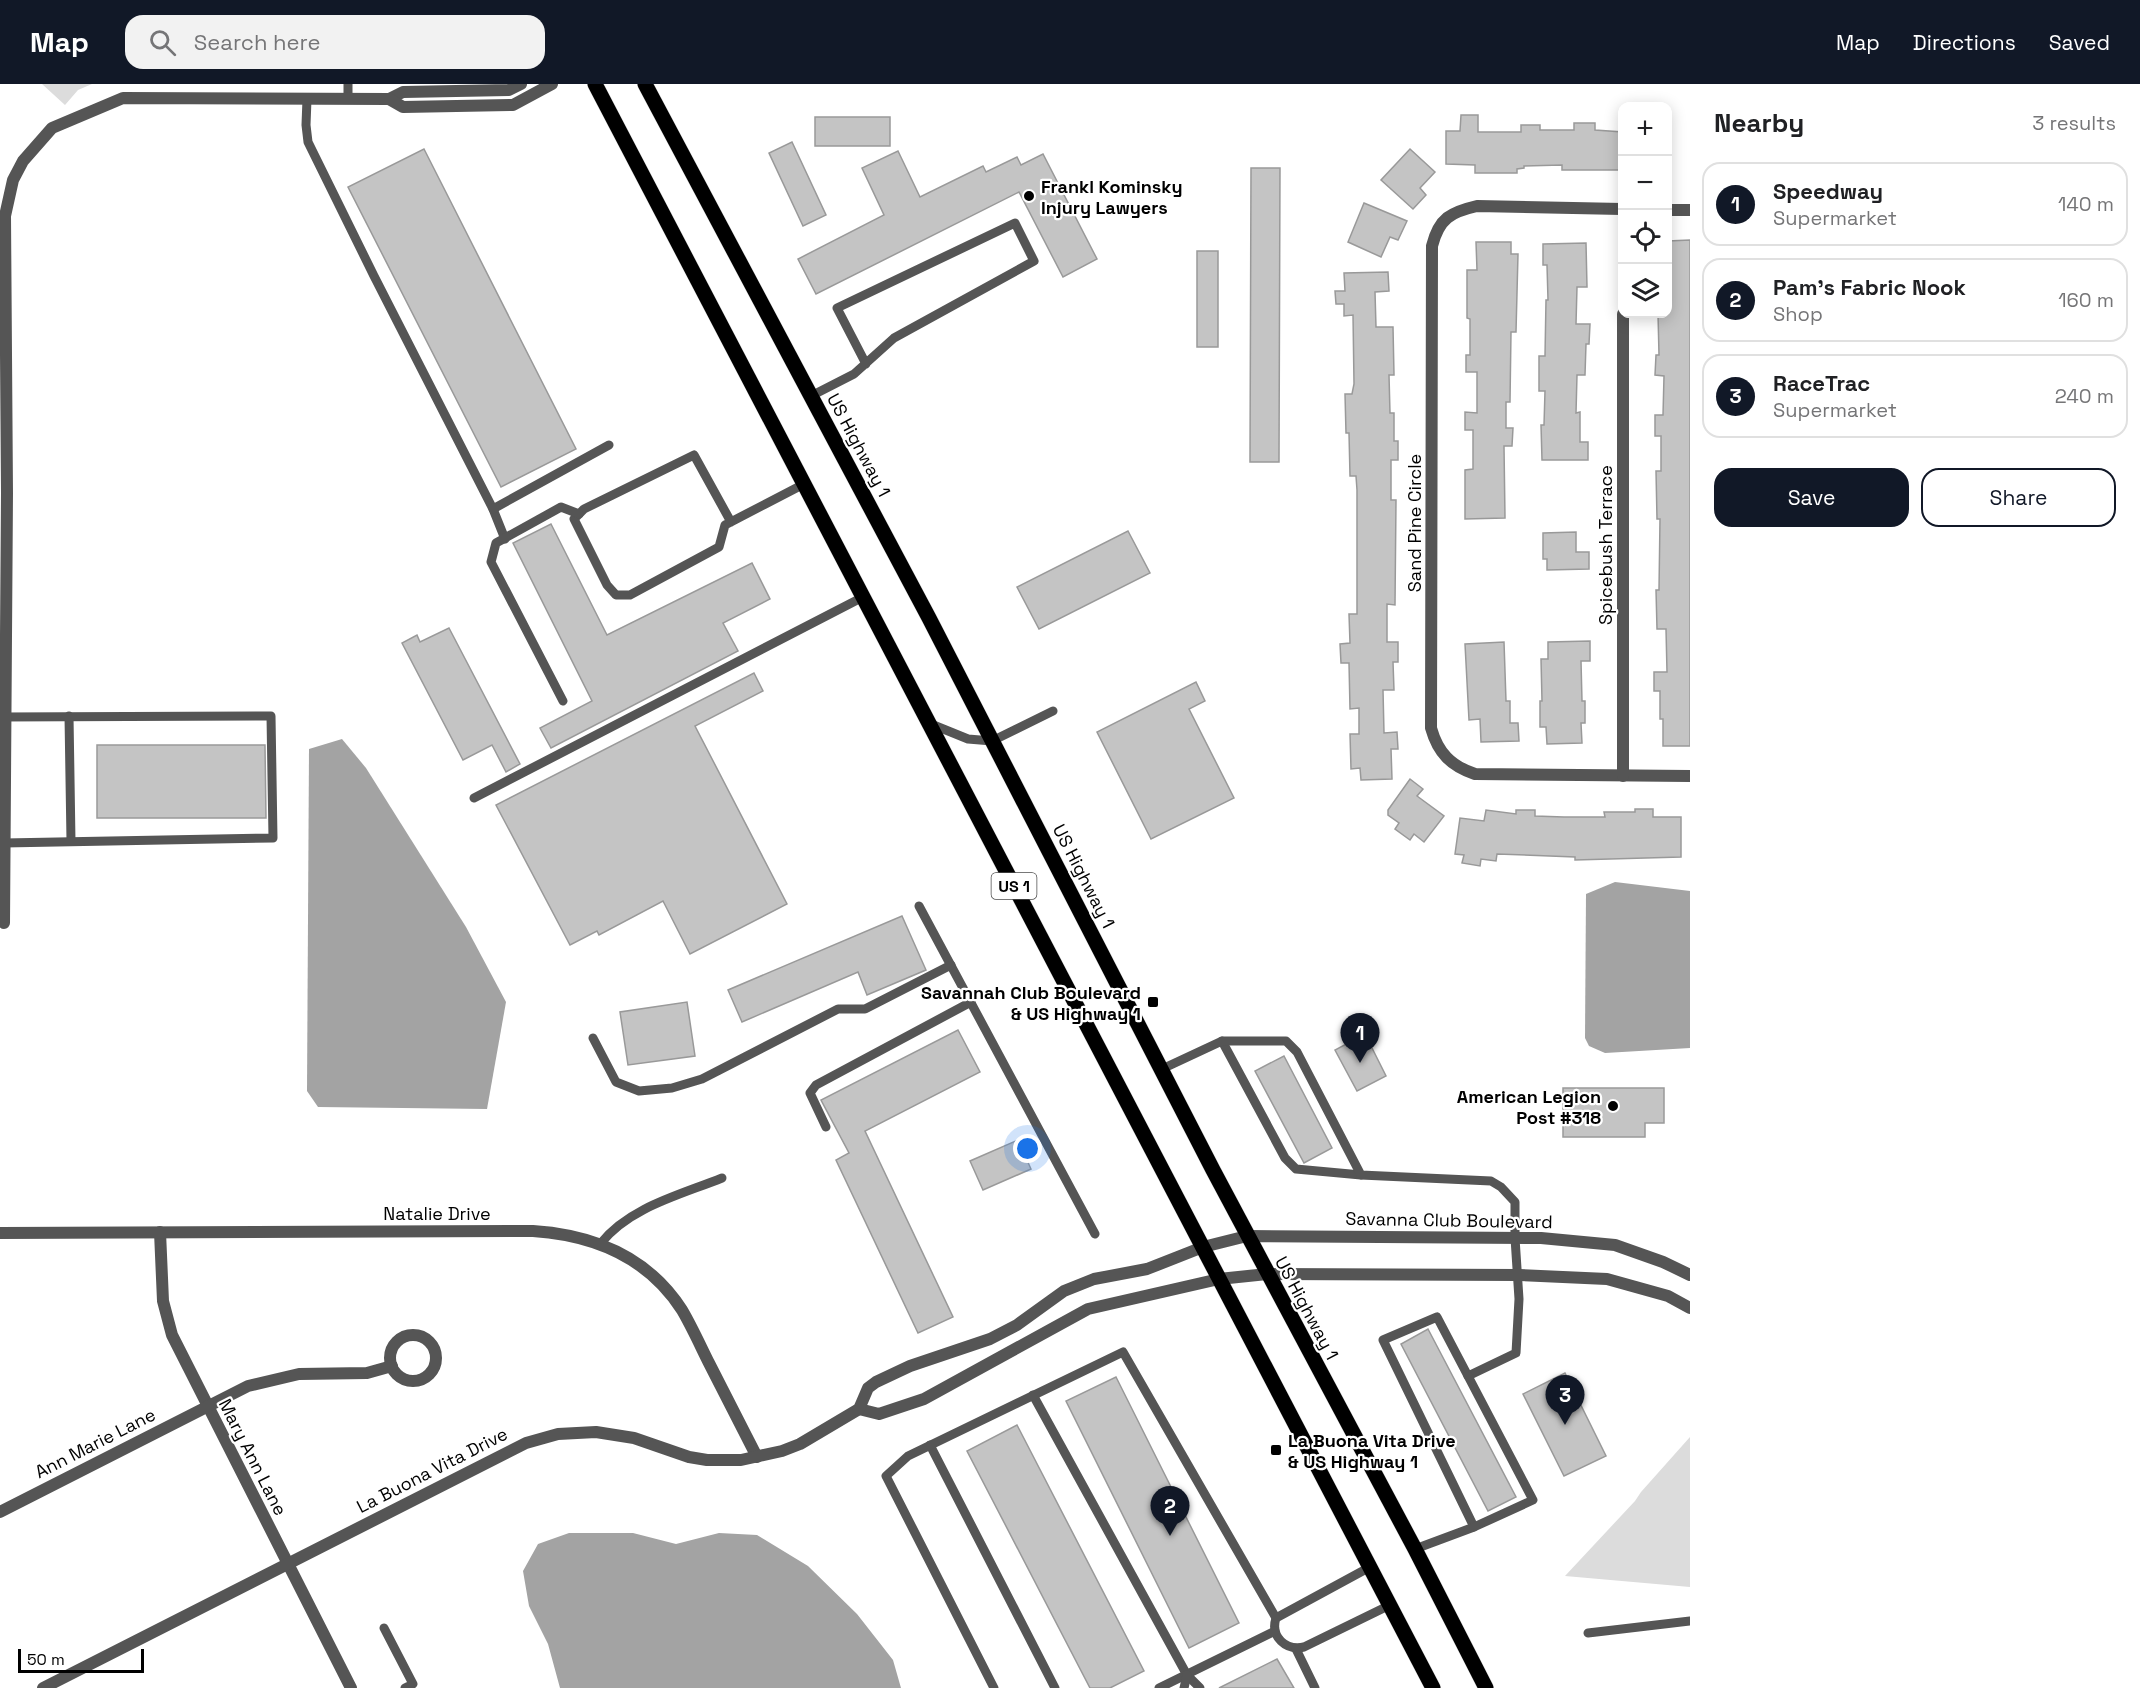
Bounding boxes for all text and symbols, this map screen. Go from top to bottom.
search box [125,15,545,69]
text: Map [30,24,89,60]
icon: search [146,26,179,59]
text: Search here [194,28,321,56]
text: Map [1836,29,1880,56]
text: Directions [1913,29,2016,56]
text: Saved [2049,29,2110,56]
map controls [1618,102,1672,318]
button: + [1618,102,1672,156]
text: Nearby [1714,106,1804,140]
text: 3 results [2032,110,2116,136]
button: − [1618,156,1672,210]
place label: Frankl Kominsky Injury Lawyers [1041,175,1182,219]
text: Speedway [1773,177,1883,205]
marker: Frankl Kominsky Injury Lawyers [1022,189,1036,203]
text: 1 [1731,191,1740,217]
text: 140 m [2058,191,2114,217]
text: Supermarket [1773,205,1897,231]
button: locate [1618,210,1672,264]
button: layers [1618,264,1672,318]
text: Pam's Fabric Nook [1773,273,1966,301]
text: 2 [1730,287,1741,313]
text: 160 m [2058,287,2114,313]
text: Shop [1773,301,1823,327]
text: RaceTrac [1773,369,1870,397]
text: 3 [1729,383,1742,409]
text: 240 m [2055,383,2114,409]
street label: US Highway 1 [822,389,896,501]
text: Supermarket [1773,397,1897,423]
street label: Sand Pine Circle [1403,454,1426,592]
street label: Spicebush Terrace [1594,465,1617,625]
button: Save [1714,468,1909,527]
button: Share [1921,468,2116,527]
street label: US Highway 1 [1048,820,1120,932]
road number: US 1 [992,873,1036,899]
place label: Savannah Club Boulevard & US Highway 1 [921,981,1141,1025]
marker: Savannah Club Boulevard & US Highway 1 [1146,995,1160,1009]
pin: 1 [1340,1014,1380,1063]
place label: American Legion Post #318 [1457,1085,1601,1129]
marker: American Legion Post #318 [1606,1099,1620,1113]
your location [1013,1134,1042,1163]
street label: Natalie Drive [383,1202,491,1225]
street label: Savanna Club Boulevard [1345,1207,1553,1233]
street label: US Highway 1 [1270,1252,1344,1364]
pin: 3 [1546,1376,1584,1425]
street label: Mary Ann Lane [214,1395,292,1519]
street label: Ann Marie Lane [31,1403,159,1483]
street label: La Buona Vita Drive [353,1422,511,1518]
place label: La Buona Vita Drive & US Highway 1 [1288,1429,1456,1473]
marker: La Buona Vita Drive & US Highway 1 [1269,1443,1283,1457]
pin: 2 [1150,1486,1190,1536]
scale bar [18,1646,144,1674]
text: 50 m [27,1649,65,1670]

